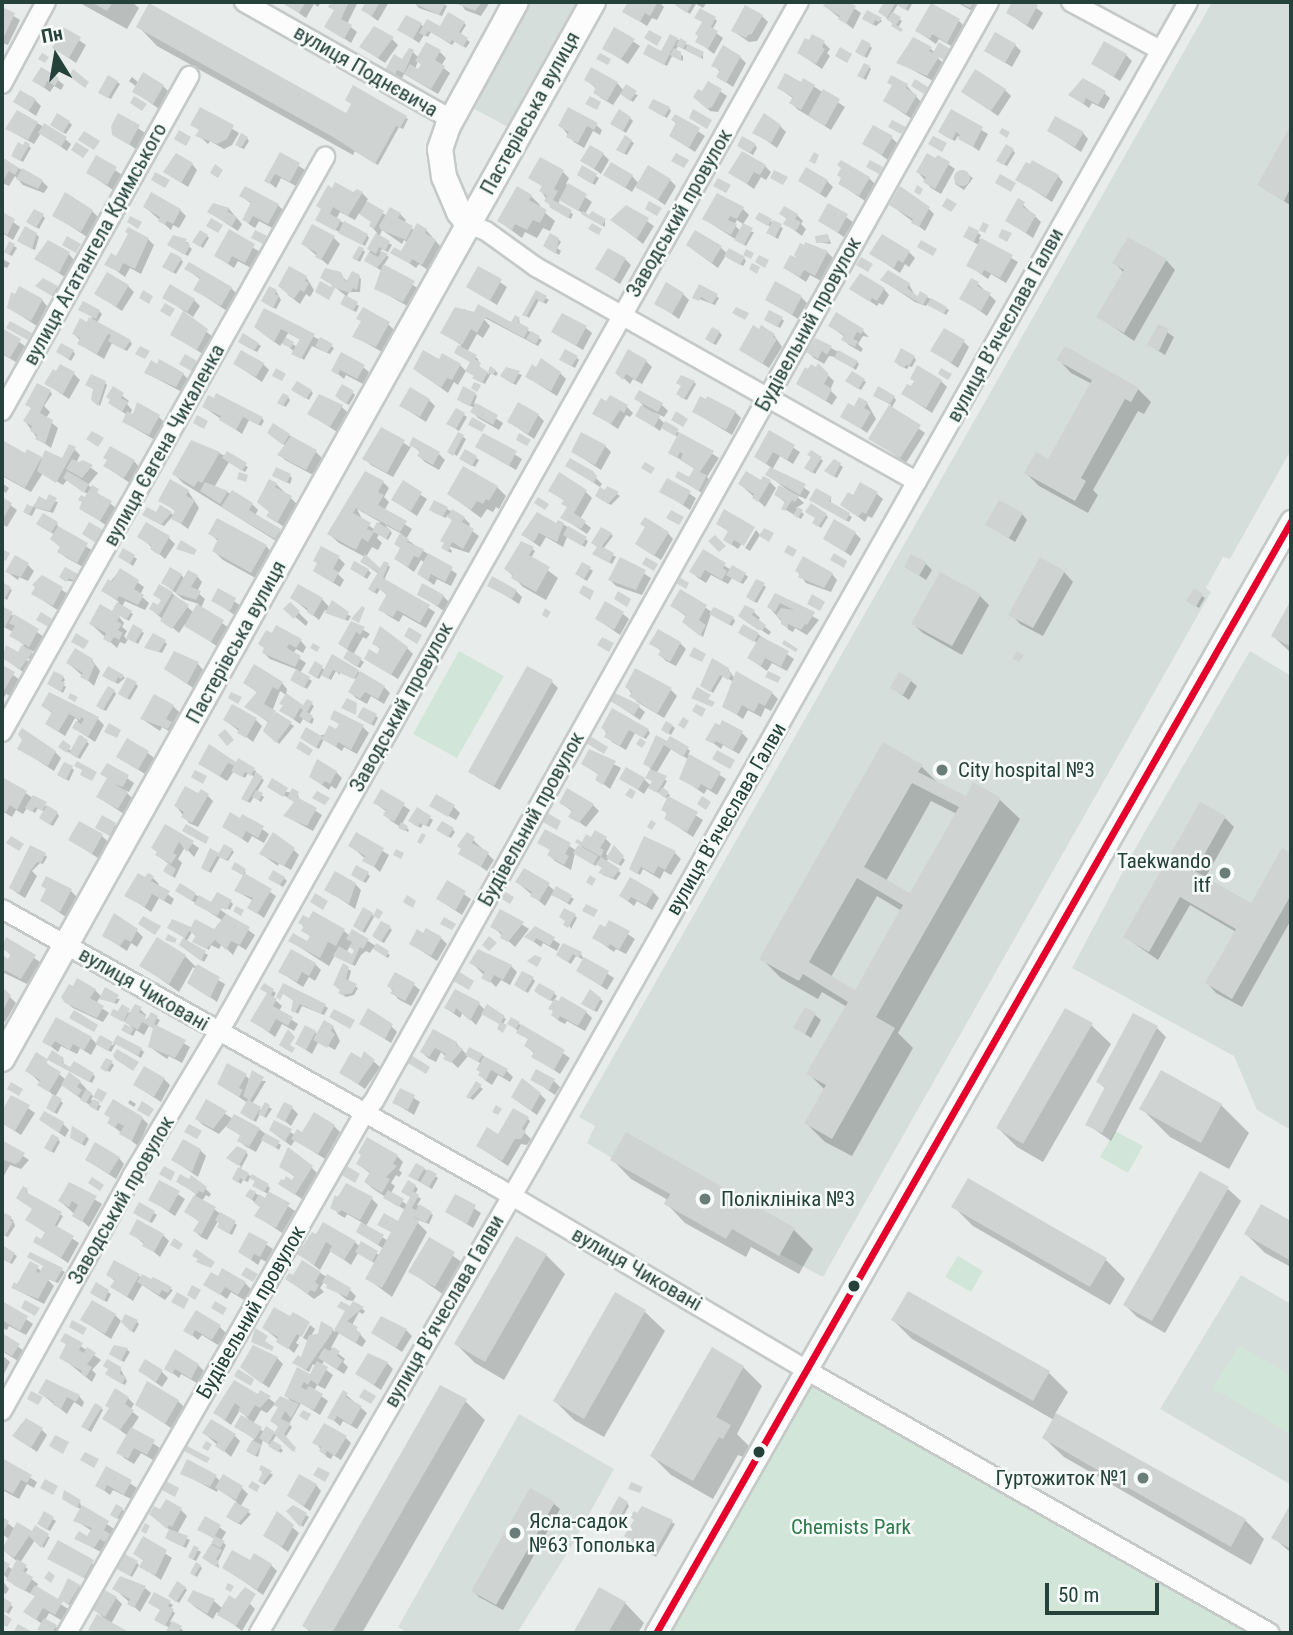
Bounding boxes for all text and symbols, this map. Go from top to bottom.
street label: вулиця Поднєвича [289,19,443,123]
north arrow [21,21,91,91]
text: Пн [39,22,64,48]
street label: Пастерівська вулиця [475,27,585,199]
street label: вулиця Агатангела Кримського [18,118,172,370]
street label: Заводський провулок [621,124,737,302]
street label: вулиця Вʼячеслава Галви [941,224,1069,426]
street label: Будівельний провулок [750,232,866,416]
street label: вулиця Євгена Чикаленка [98,340,230,550]
street label: Пастерівська вулиця [181,556,291,728]
street label: Заводський провулок [344,618,458,796]
street label: вулиця Вʼячеслава Галви [661,718,791,920]
street label: Будівельний провулок [473,727,589,911]
place label: City hospital №3 [958,757,1095,783]
marker: City hospital №3 [932,760,952,780]
place label: Taekwando itf [1117,848,1211,898]
marker: Taekwando itf [1217,865,1233,881]
street label: вулиця Чиковані [74,942,214,1036]
street label: Заводський провулок [63,1111,179,1289]
place label: Поліклініка №3 [721,1186,855,1212]
marker: Поліклініка №3 [695,1189,715,1209]
street label: вулиця Вʼячеслава Галви [379,1210,509,1412]
street label: Будівельний провулок [191,1221,311,1403]
street label: вулиця Чиковані [567,1222,707,1316]
unlabelled marker [847,1279,861,1293]
unlabelled marker [752,1445,766,1459]
place label: Гуртожиток №1 [996,1465,1129,1491]
marker: Гуртожиток №1 [1135,1470,1151,1486]
place label: Ясла-садок №63 Тополька [529,1508,656,1558]
park label: Chemists Park [791,1514,911,1540]
marker: Ясла-садок №63 Тополька [507,1525,523,1541]
scale bar [1048,1568,1162,1612]
text: 50 m [1058,1583,1099,1607]

